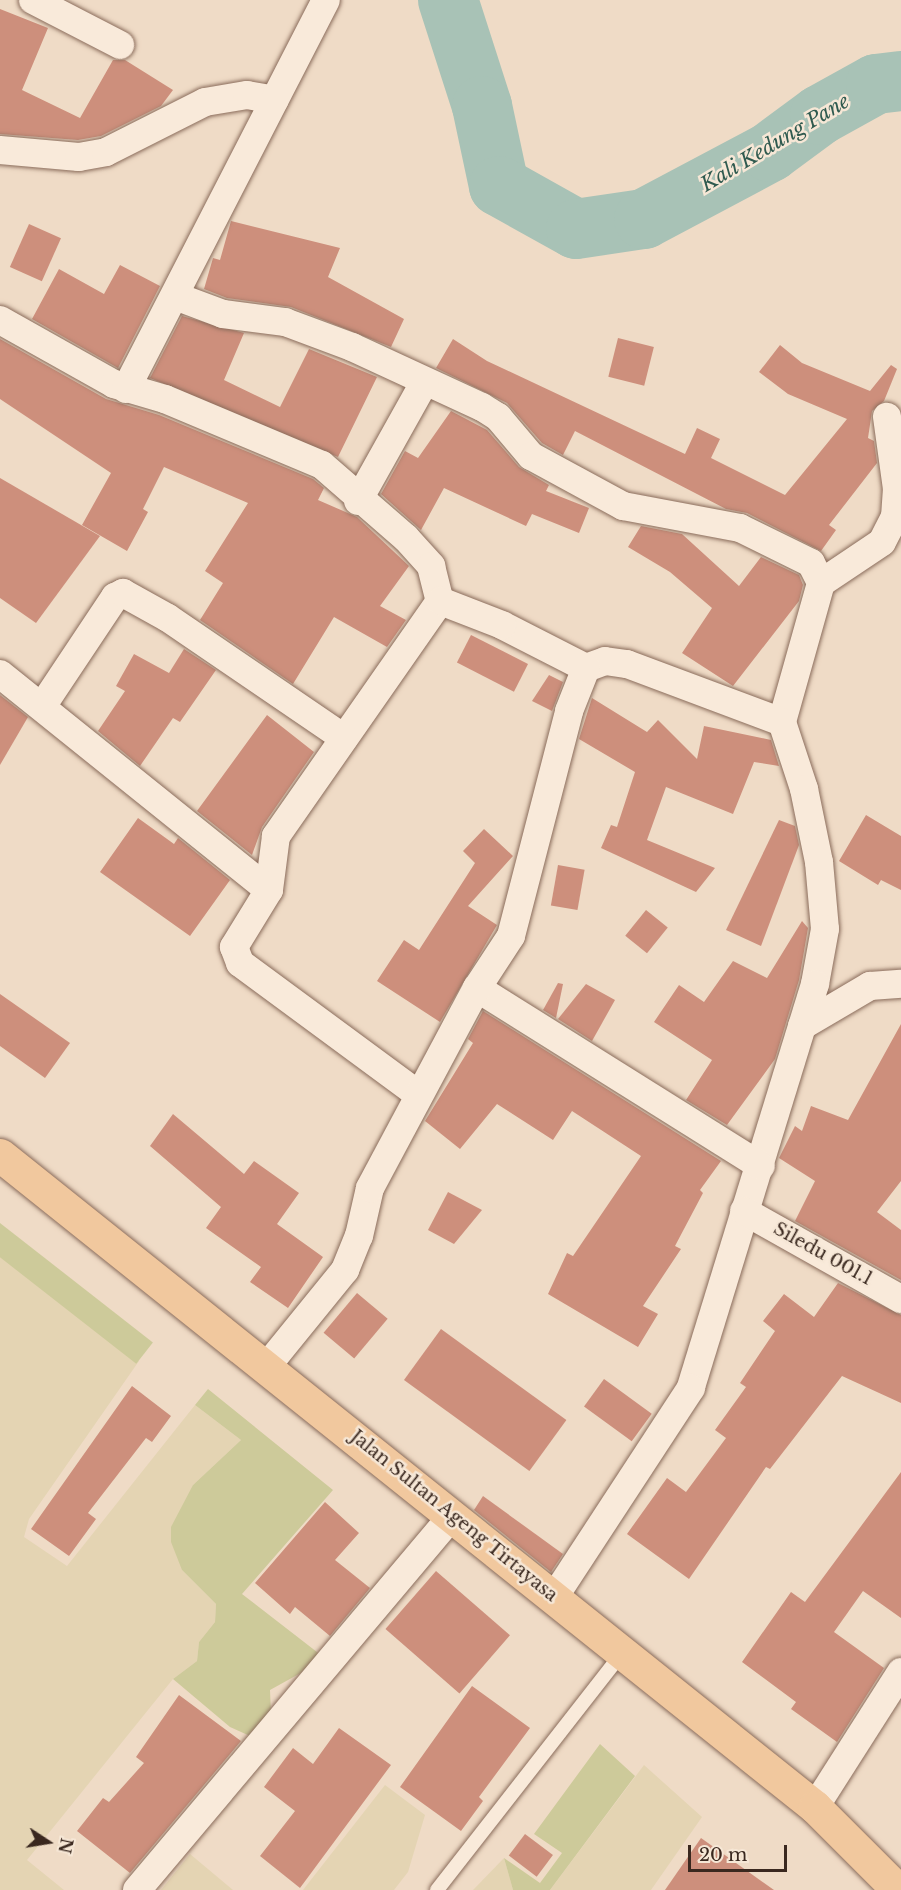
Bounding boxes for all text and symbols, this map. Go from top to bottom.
water label: Kali Kedung Pane [696,89,854,197]
street label: Siledu 001.1 [770,1218,876,1290]
street label: Jalan Sultan Ageng Tirtayasa [346,1425,562,1607]
north arrow [18,1812,78,1872]
scale bar [691,1833,790,1871]
text: N [54,1836,77,1855]
text: 20 m [699,1844,747,1866]

